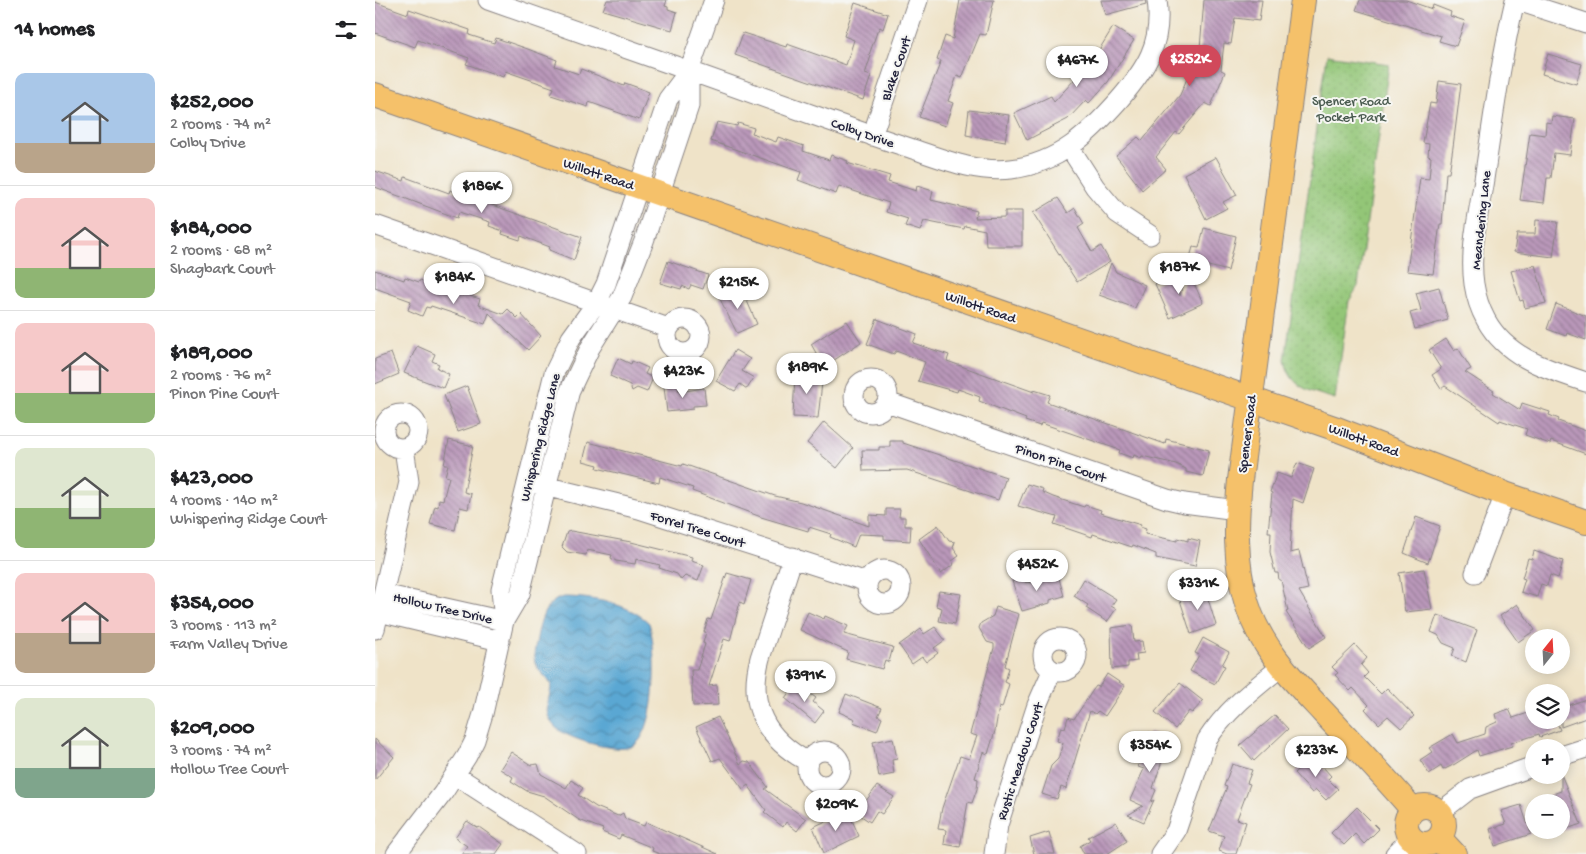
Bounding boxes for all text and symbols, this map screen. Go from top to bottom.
icon: filters [332,16,360,44]
text: 14 homes [15,18,94,43]
street label: Blake Court [878,33,917,104]
pin: $252K [1155,44,1225,87]
pin: $467K [1042,46,1112,88]
text: $252K [1170,51,1210,70]
text: $467K [1057,52,1097,71]
text: $252,000 [170,91,253,116]
icon: home [55,93,115,153]
park label: Spencer Road Pocket Park [1312,94,1392,127]
text: 2 rooms · 74 m² [170,116,271,135]
street label: Colby Drive [828,116,897,153]
text: Colby Drive [170,135,245,154]
street label: Willott Road [561,155,637,196]
street label: Meandering Lane [1469,169,1496,271]
pin: $186K [447,172,517,214]
text: $186K [462,178,502,197]
text: $184,000 [170,217,252,242]
icon: home [55,218,115,278]
text: 2 rooms · 68 m² [170,242,272,261]
pin: $187K [1144,252,1214,295]
text: $187K [1159,259,1199,278]
text: Shagbark Court [170,261,275,280]
pin: $184K [419,262,489,305]
pin: $215K [703,268,773,310]
text: $184K [435,269,473,288]
text: $215K [719,274,757,293]
street label: Willott Road [943,288,1019,329]
text: $189,000 [170,342,252,367]
icon: home [55,343,115,403]
pin: $189K [772,352,842,395]
pin: $423K [648,356,718,399]
text: $189K [787,359,827,378]
text: $423K [663,363,703,382]
text: 2 rooms · 76 m² [170,367,272,386]
street label: Whispering Ridge Lane [517,371,566,503]
text: Pinon Pine Court [170,386,278,405]
street label: Spencer Road [1235,393,1262,474]
street label: Willott Road [1326,421,1402,463]
street label: Pinon Pine Court [1012,441,1109,488]
text: $423,000 [170,467,253,492]
icon: home [55,468,115,528]
text: 4 rooms · 140 m² [170,492,278,511]
street label: Forrel Tree Court [647,508,748,553]
text: Whispering Ridge Court [170,511,326,530]
pin: $452K [1002,550,1072,592]
text: $452K [1017,556,1057,575]
pin: $331K [1163,568,1233,611]
text: $331K [1178,575,1218,594]
street label: Hollow Tree Drive [391,590,495,629]
text: $354,000 [170,592,254,617]
icon: home [55,593,115,653]
text: 3 rooms · 113 m² [170,617,277,636]
north arrow [1525,629,1570,674]
map controls [1525,629,1570,839]
text: Farm Valley Drive [170,636,288,655]
pin: $391K [770,660,840,703]
text: $391K [786,667,824,686]
button: layers [1525,684,1570,729]
street label: Rustic Meadow Court [994,700,1049,823]
text: $209,000 [170,717,255,742]
icon: home [55,718,115,778]
pin: $354K [1115,730,1185,773]
pin: $233K [1281,736,1351,778]
text: $354K [1130,737,1170,756]
button: + [1525,739,1570,784]
text: 3 rooms · 74 m² [170,742,272,761]
text: $233K [1296,742,1336,761]
text: Hollow Tree Court [170,761,288,780]
pin: $209K [801,790,871,832]
button: − [1525,794,1570,839]
text: $209K [816,796,856,815]

